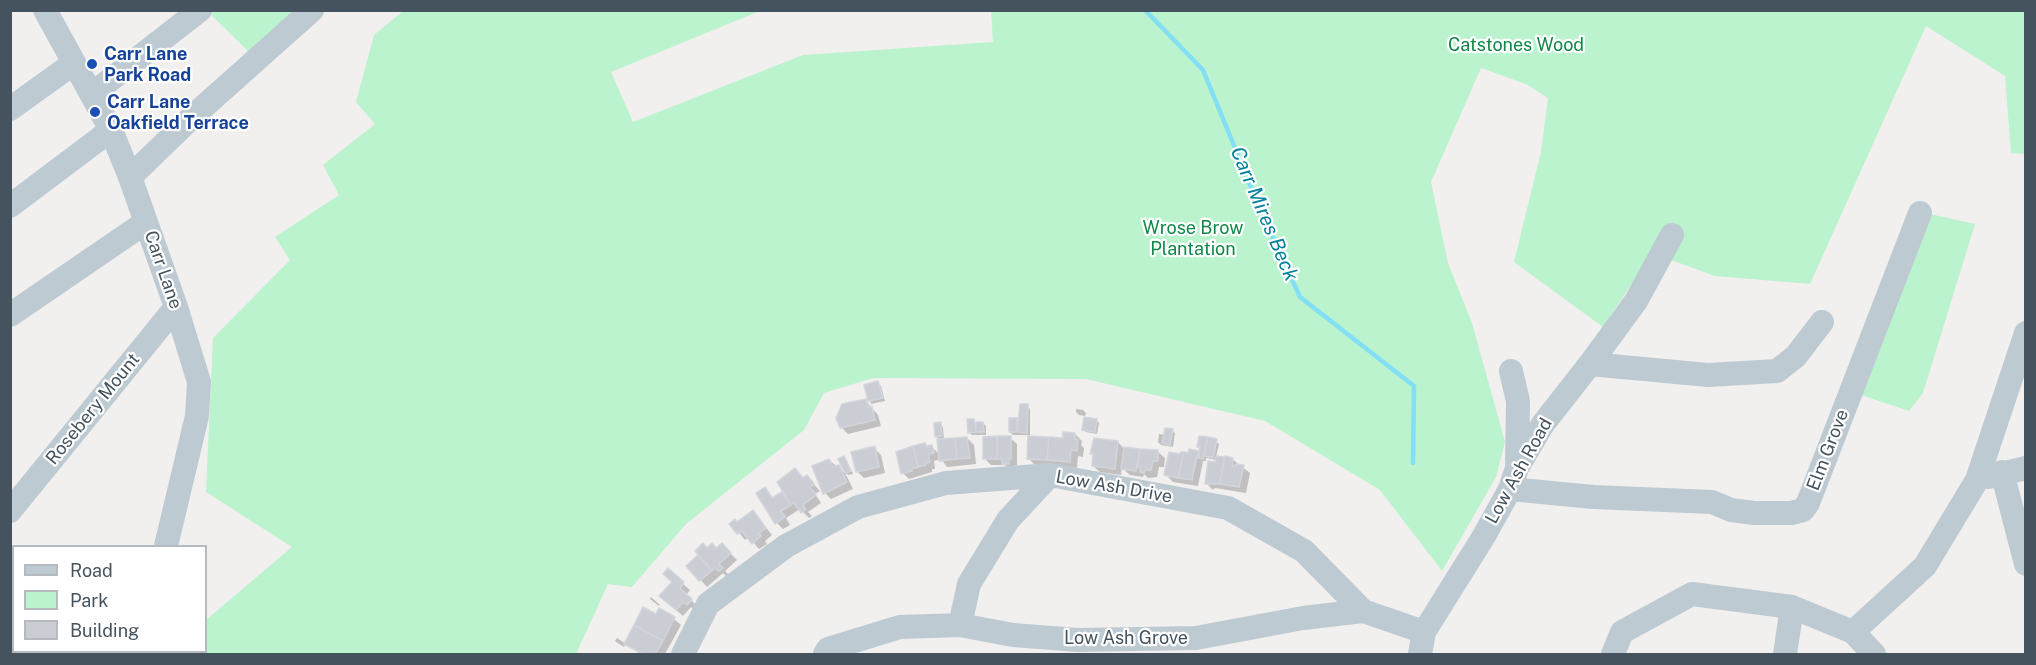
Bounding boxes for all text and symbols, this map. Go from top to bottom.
park label: Catstones Wood [1448,34,1584,56]
place label: Carr Lane Park Road [104,43,191,86]
marker: Carr Lane Park Road [85,57,99,71]
place label: Carr Lane Oakfield Terrace [107,91,249,134]
marker: Carr Lane Oakfield Terrace [88,105,102,119]
water label: Carr Mires Beck [1225,143,1303,285]
park label: Wrose Brow Plantation [1143,217,1243,260]
street label: Carr Lane [140,228,186,312]
street label: Rosebery Mount [41,349,145,469]
street label: Elm Grove [1803,406,1853,494]
street label: Low Ash Road [1481,414,1557,528]
street label: Low Ash Drive [1054,466,1174,508]
legend [12,545,207,653]
text: Road [70,560,113,581]
text: Park [70,590,108,611]
text: Building [70,620,139,641]
street label: Low Ash Grove [1064,627,1188,649]

